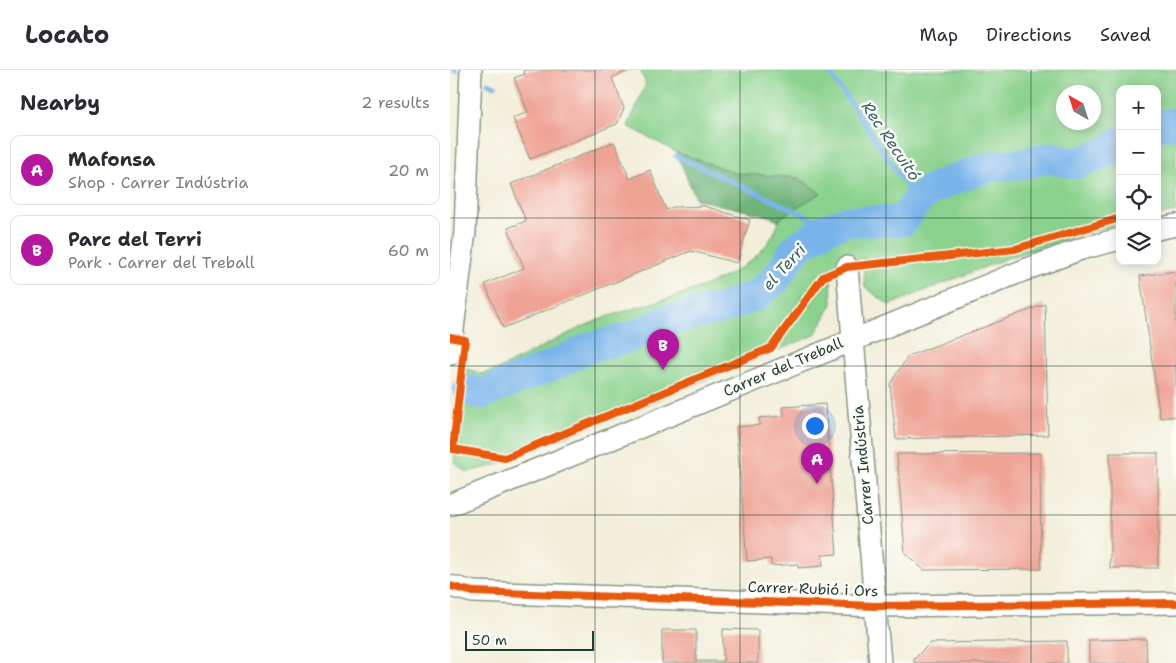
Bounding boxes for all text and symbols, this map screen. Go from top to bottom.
text: Locato [25,19,109,51]
text: Map [920,23,958,47]
text: Directions [986,23,1072,47]
text: Saved [1100,23,1151,47]
north arrow [1056,85,1101,130]
map controls [1116,85,1161,265]
button: + [1116,85,1161,130]
text: Nearby [20,89,100,117]
text: 2 results [361,92,430,113]
water label: Rec Recuitó [857,97,925,185]
button: − [1116,130,1161,175]
text: Mafonsa [68,147,155,172]
text: A [31,160,43,181]
text: 20 m [388,160,429,181]
text: Shop · Carrer Indústria [68,172,248,193]
button: locate [1116,175,1161,220]
button: layers [1116,220,1161,265]
text: Parc del Terri [68,227,202,252]
water label: el Terri [758,239,811,295]
text: B [32,240,42,261]
text: 60 m [388,240,429,261]
text: Park · Carrer del Treball [68,252,255,273]
pin: B [647,329,679,370]
street label: Carrer del Treball [720,333,846,401]
street label: Carrer Indústria [848,404,878,525]
your location [802,413,828,439]
pin: A [801,443,833,484]
street label: Carrer Rubió i Ors [747,577,879,601]
scale bar [465,628,594,651]
text: 50 m [472,631,507,649]

